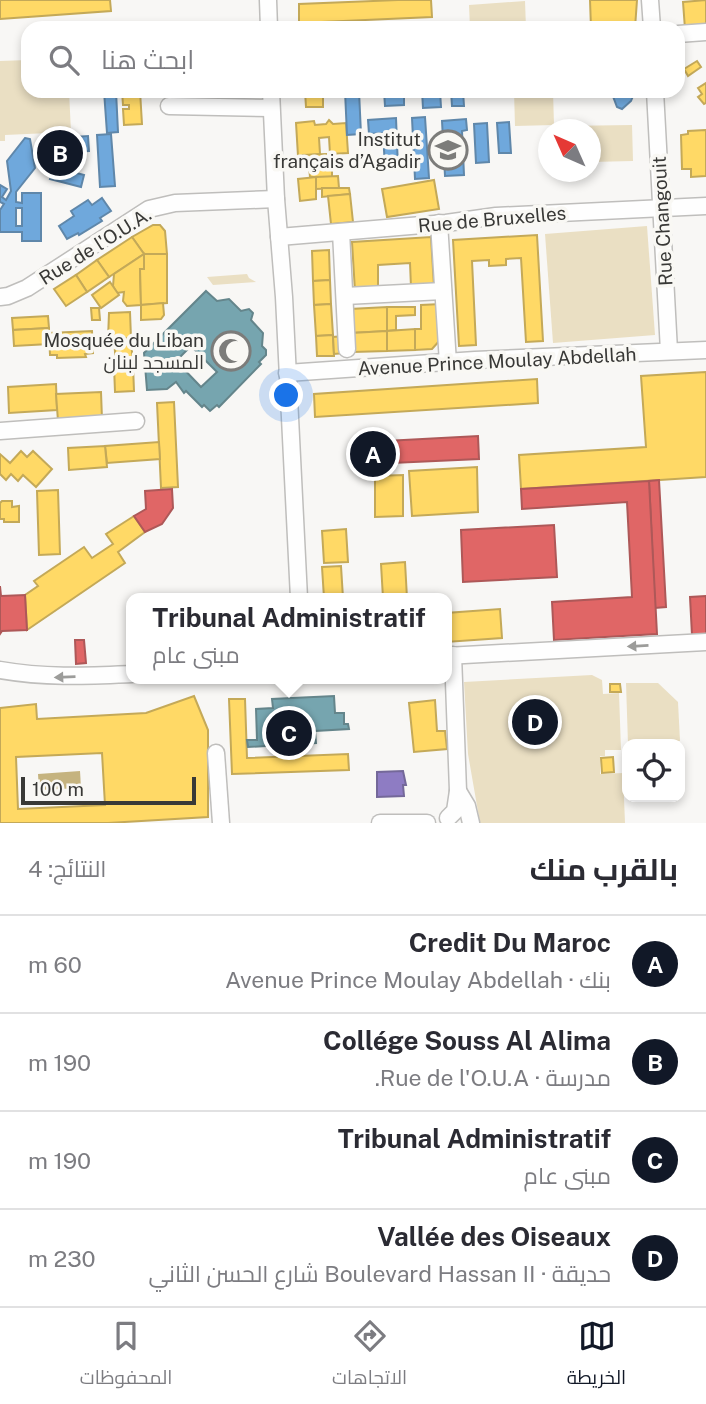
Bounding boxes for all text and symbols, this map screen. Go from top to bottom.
search box [21,21,685,98]
icon: search [45,41,83,79]
text: ابحث هنا [101,44,194,75]
north arrow [538,119,601,182]
pin: B [37,127,83,179]
place label: Institut français d’Agadir [273,128,421,172]
school or university icon: Institut français d’Agadir [427,129,469,171]
street label: Rue Changouit [648,156,676,286]
street label: Rue de Bruxelles [417,202,567,236]
street label: Rue de l'O.U.A. [35,203,155,289]
place label: Mosquée du Liban المسجد لبنان [43,329,204,374]
mosque icon: Mosquée du Liban المسجد لبنان [210,330,252,372]
street label: Avenue Prince Moulay Abdellah [357,343,637,379]
your location [269,378,303,412]
pin: A [350,428,396,480]
popup [126,593,452,684]
text: Tribunal Administratif [152,602,426,633]
text: مبنى عام [152,641,240,668]
one-way arrow [627,641,649,652]
one-way arrow [54,671,76,682]
pin: D [512,696,558,748]
pin: C [266,707,312,759]
map controls [622,739,685,802]
button: locate [622,739,685,802]
scale bar [21,774,196,806]
text: 100 m [32,778,84,800]
text: بالقرب منك [530,851,678,887]
text: النتائج: 4 [28,855,107,882]
text: Credit Du Maroc [409,927,611,958]
text: 60 m [28,951,82,978]
text: A [647,951,663,978]
text: بنك · Avenue Prince Moulay Abdellah [225,966,611,993]
text: Collége Souss Al Alima [323,1025,611,1056]
text: 190 m [28,1049,91,1076]
text: B [647,1049,663,1076]
text: مدرسة · Rue de l'O.U.A. [375,1064,611,1091]
text: Tribunal Administratif [338,1123,611,1154]
text: 190 m [28,1147,91,1174]
text: C [647,1147,663,1174]
text: مبنى عام [524,1162,611,1189]
text: Vallée des Oiseaux [377,1221,611,1252]
text: 230 m [28,1245,96,1272]
text: D [647,1245,663,1272]
text: حديقة · Boulevard Hassan II شارع الحسن الثاني [148,1260,611,1287]
tab: المحفوظات [80,1317,172,1395]
tab: الاتجاهات [332,1317,407,1395]
tab: الخريطة [567,1317,626,1395]

